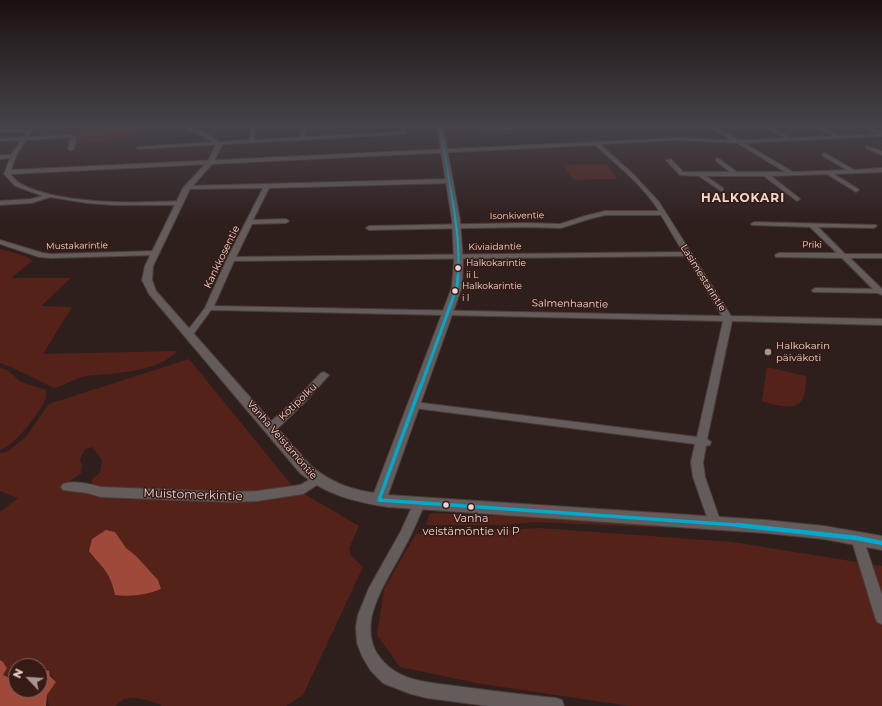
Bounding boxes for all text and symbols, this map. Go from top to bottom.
district label: HALKOKARI [701,191,785,205]
street label: Isonkiventie [490,210,544,222]
street label: Kankkosentie [202,224,242,290]
street label: Priki [802,239,822,251]
street label: Mustakarintie [46,240,108,252]
street label: Kiviaidantie [468,241,522,253]
street label: Lasimestarintie [678,242,728,314]
place label: Halkokarintie ii L [466,258,526,279]
marker: Halkokarintie ii L [453,263,463,273]
place label: Halkokarintie i I [462,281,522,302]
marker: Halkokarintie i I [450,286,460,296]
street label: Salmenhaantie [532,297,608,311]
place label: Halkokarin päiväkoti [776,340,830,364]
marker: Halkokarin päiväkoti [763,347,773,357]
street label: Kotipolku [276,381,320,423]
street label: Vanha Veistämöntie [244,398,320,482]
street label: Muistomerkintie [143,486,243,504]
unlabelled marker [441,500,451,510]
marker: Vanha veistämöntie vii P [466,502,476,512]
place label: Vanha veistämöntie vii P [422,512,520,538]
north arrow [8,658,48,698]
text: N [10,666,26,680]

